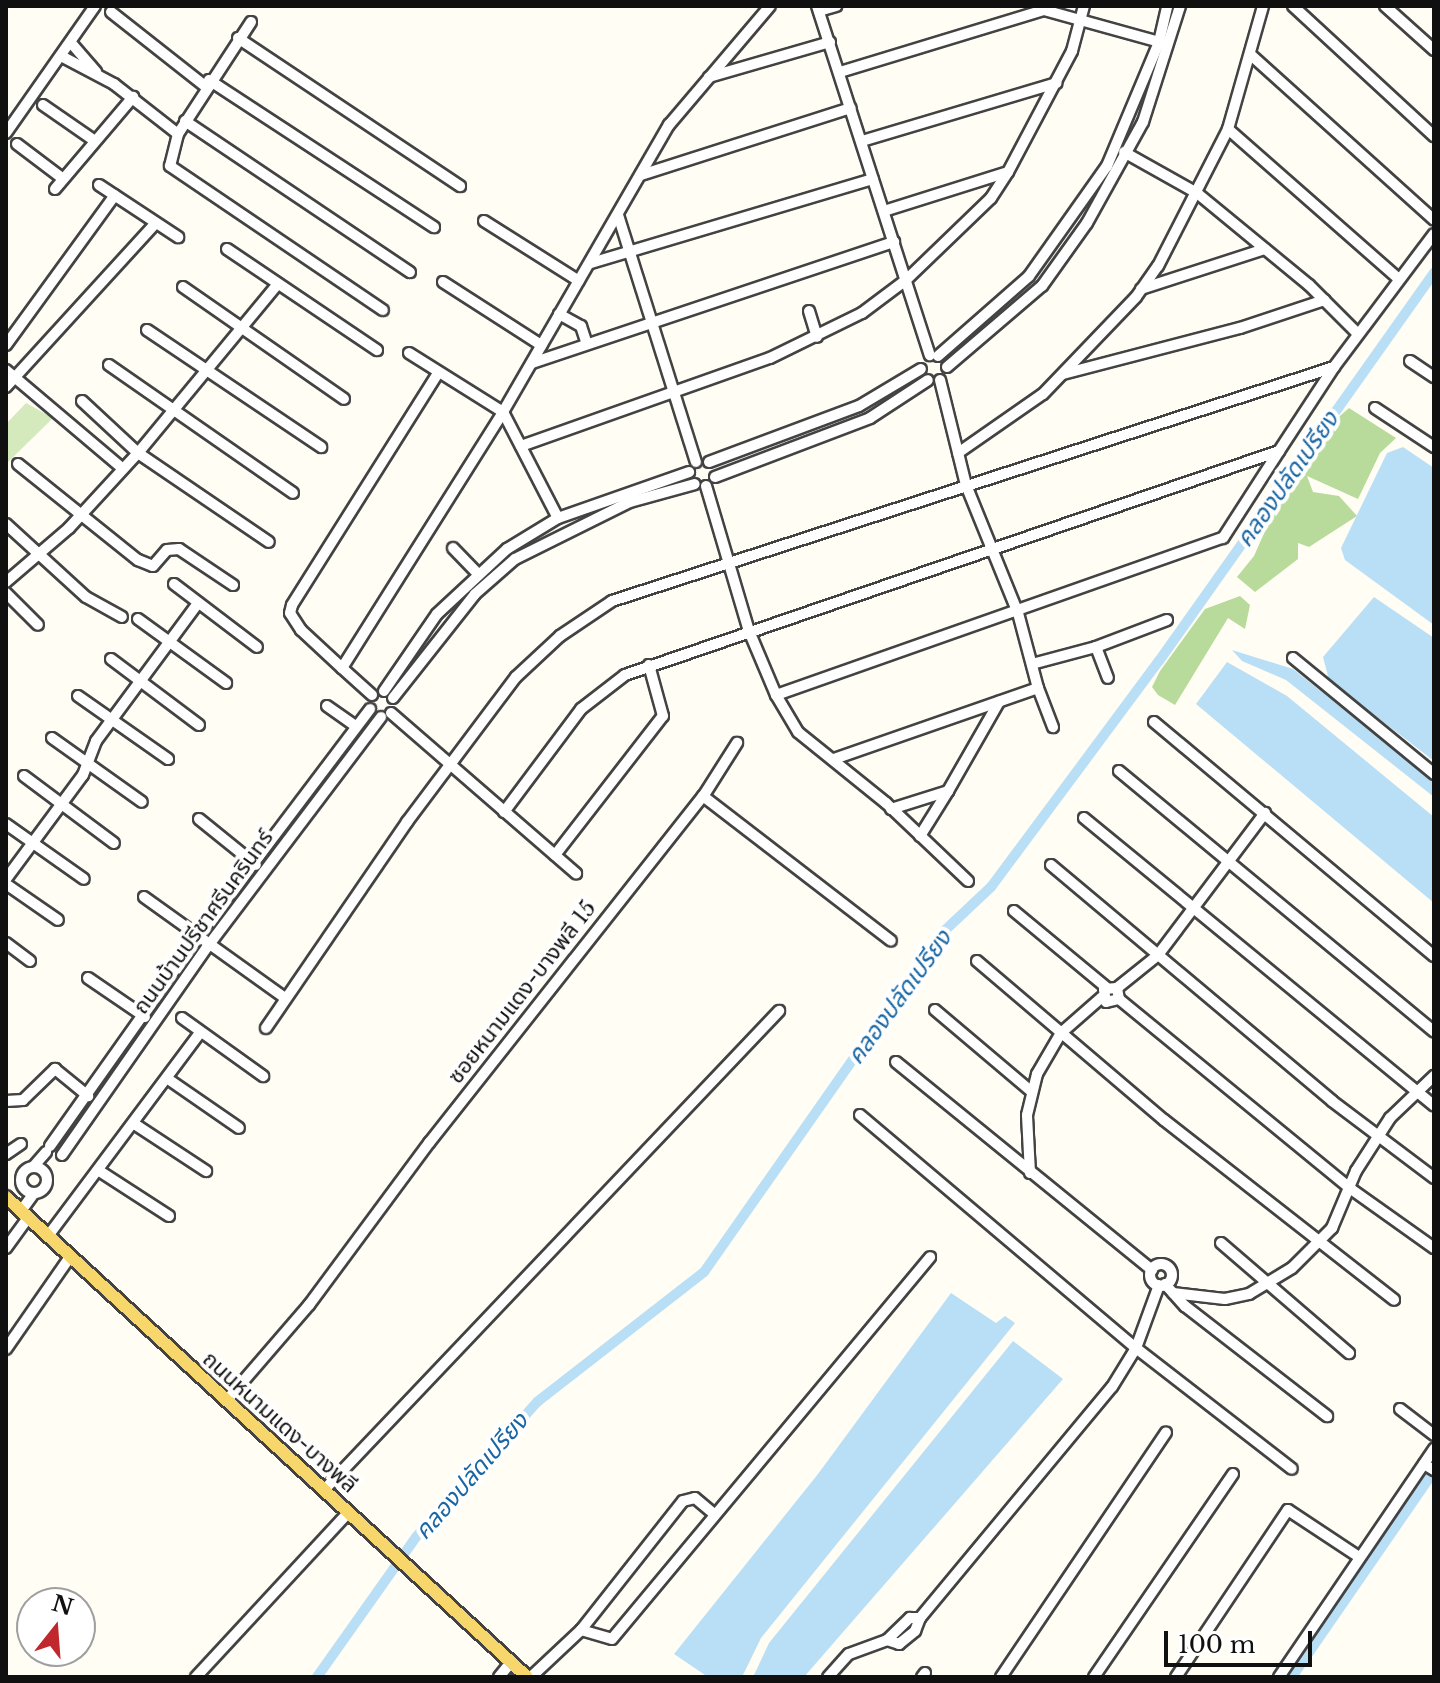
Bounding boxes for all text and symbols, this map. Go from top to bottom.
water label: คลองปลัดเปรียง [1230,406,1344,552]
street label: ถนนบ้านปรีชาศรีนครินทร์ [127,825,279,1019]
street label: ซอยหนามแดง-บางพลี 15 [442,895,602,1089]
water label: คลองปลัดเปรียง [841,925,957,1069]
street label: ถนนหนามแดง-บางพลี [197,1346,363,1498]
water label: คลองปลัดเปรียง [408,1407,534,1545]
north arrow [16,1587,96,1667]
text: N [49,1590,76,1621]
scale bar [1168,1615,1316,1665]
text: 100 m [1178,1630,1256,1659]

